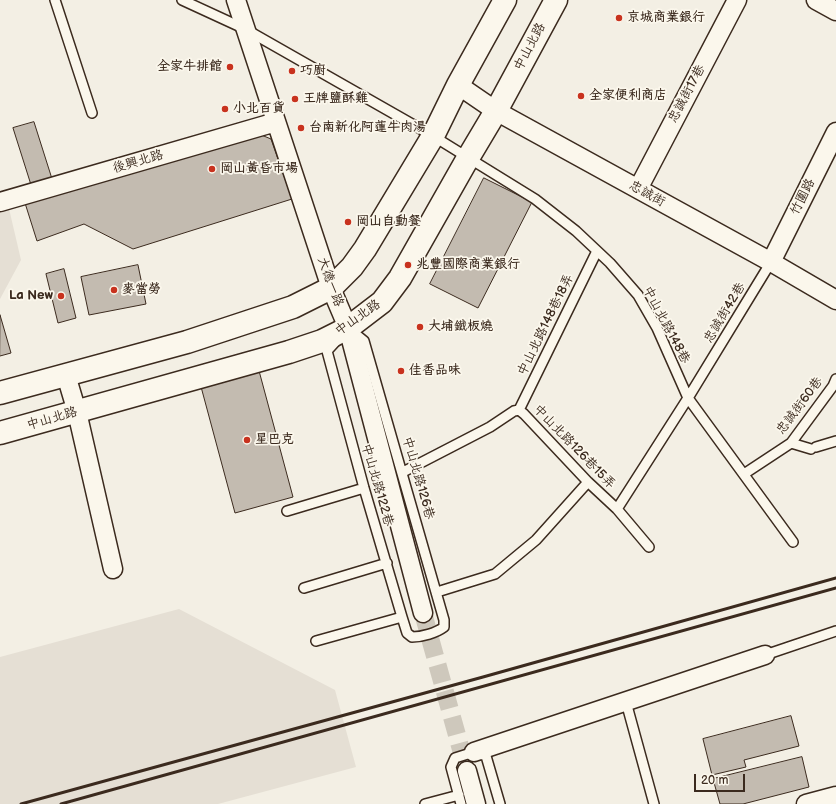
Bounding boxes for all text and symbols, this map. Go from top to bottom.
place label: 京城商業銀行 [627,10,705,26]
marker: 京城商業銀行 [614,13,624,23]
street label: 中山北路 [511,20,549,74]
place label: 全家牛排館 [157,59,222,75]
marker: 全家牛排館 [225,62,235,72]
street label: 忠誠街17巷 [665,62,709,126]
place label: 巧廚 [300,63,326,79]
marker: 巧廚 [287,66,297,76]
place label: 全家便利商店 [589,88,667,104]
place label: 王牌鹽酥雞 [303,91,368,107]
marker: 全家便利商店 [576,91,586,101]
marker: 王牌鹽酥雞 [290,94,300,104]
place label: 小北百貨 [233,101,285,117]
marker: 小北百貨 [220,104,230,114]
place label: 台南新化阿蓮牛肉湯 [309,120,426,136]
marker: 台南新化阿蓮牛肉湯 [296,123,306,133]
street label: 後興北路 [111,147,165,177]
place label: 岡山黃昏市場 [220,161,298,177]
marker: 岡山黃昏市場 [207,164,217,174]
street label: 竹圍路 [787,176,819,218]
street label: 忠誠街 [626,178,668,210]
place label: 岡山自動餐 [356,214,421,230]
marker: 岡山自動餐 [343,217,353,227]
street label: 大德一路 [314,255,346,309]
place label: 兆豐國際商業銀行 [416,257,520,273]
marker: 兆豐國際商業銀行 [403,260,413,270]
street label: 中山北路148巷18弄 [515,272,577,378]
street label: 忠誠街42巷 [701,280,749,346]
place label: 麥當勞 [122,282,161,298]
street label: 中山北路148巷 [639,284,693,366]
marker: 麥當勞 [109,285,119,295]
place label: La New [9,288,53,304]
marker: La New [56,291,66,301]
street label: 中山北路 [332,297,384,339]
place label: 大埔鐵板燒 [428,319,493,335]
marker: 大埔鐵板燒 [415,322,425,332]
place label: 佳香品味 [409,363,461,379]
marker: 佳香品味 [396,366,406,376]
street label: 忠誠街60巷 [773,374,827,438]
street label: 中山北路126巷15弄 [530,402,618,492]
street label: 中山北路 [25,404,79,434]
place label: 星巴克 [255,432,294,448]
marker: 星巴克 [242,435,252,445]
street label: 中山北路126巷 [399,435,437,521]
street label: 中山北路122巷 [358,442,396,528]
scale bar [696,766,747,792]
text: 20 m [701,773,728,788]

